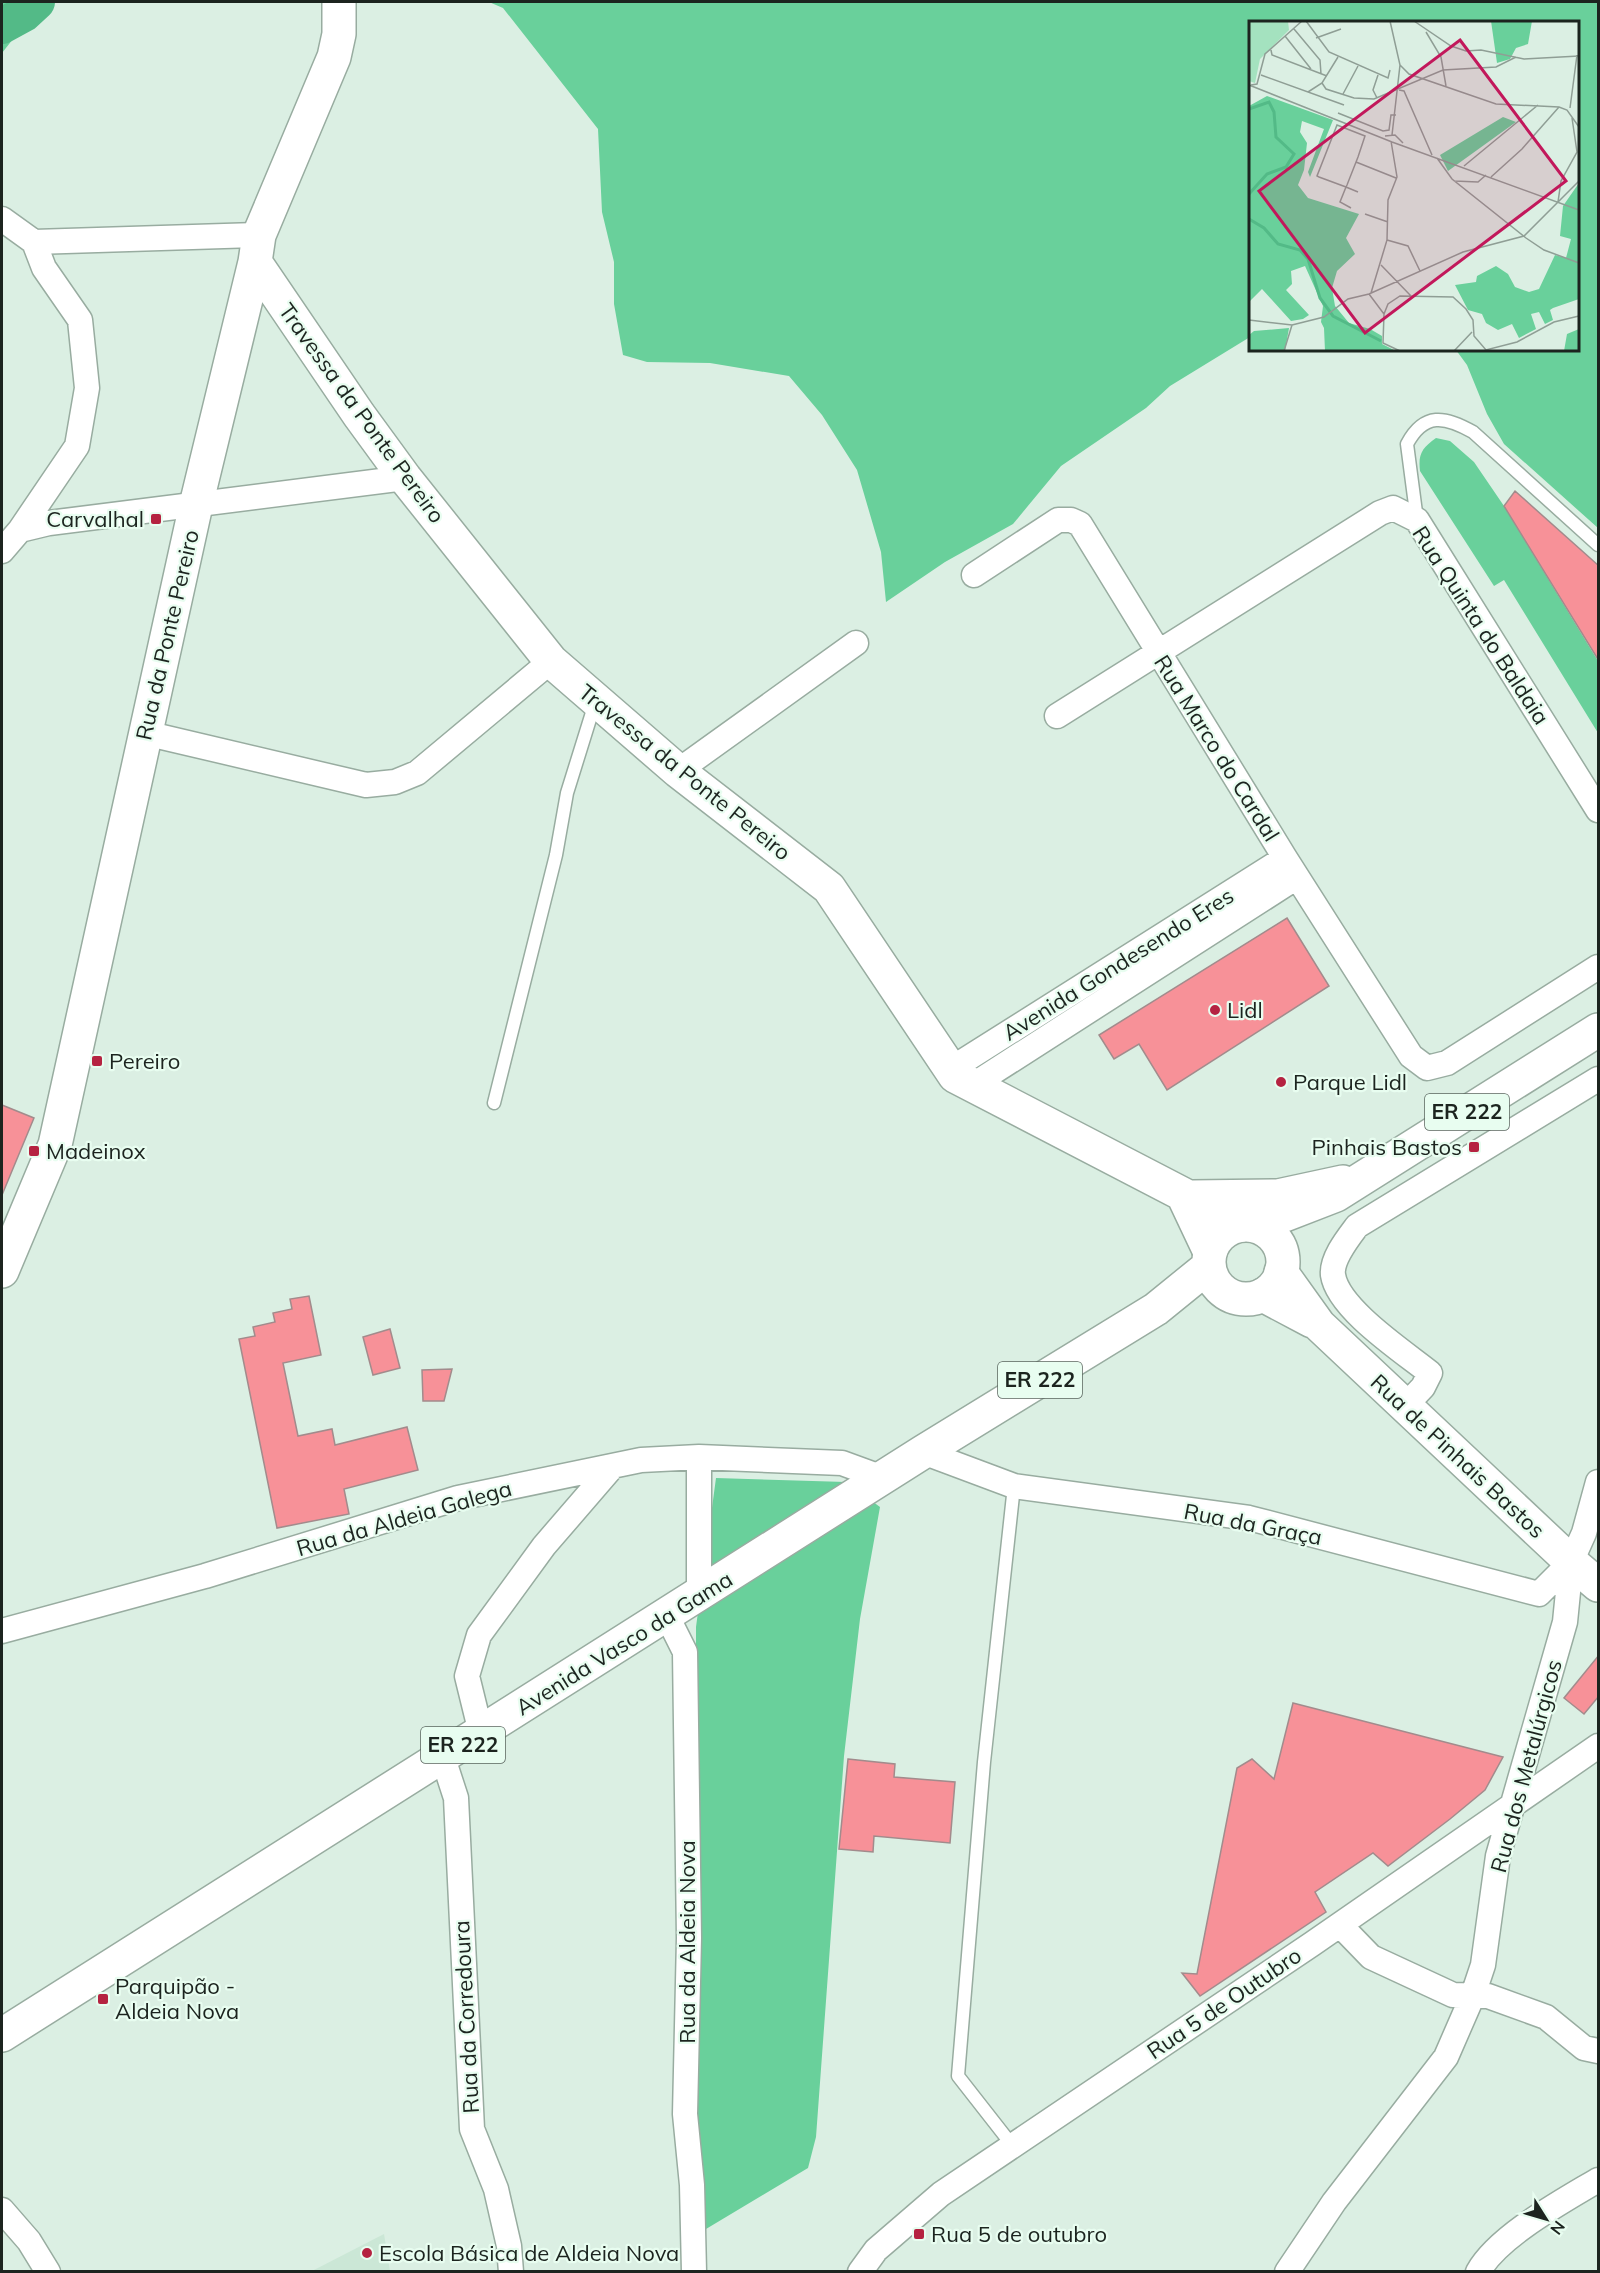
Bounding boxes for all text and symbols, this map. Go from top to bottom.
inset map [1249,21,1579,351]
street label: Travessa da Ponte Pereiro [273,298,451,528]
place label: Carvalhal [46,505,144,533]
marker: Carvalhal [149,512,163,526]
street label: Rua Quinta do Baldaia [1406,520,1556,730]
street label: Rua da Ponte Pereiro [129,527,205,743]
street label: Rua Marco do Cardal [1148,650,1286,846]
street label: Travessa da Ponte Pereiro [573,678,797,866]
street label: Avenida Gondesendo Eres [997,881,1239,1047]
place label: Lidl [1227,996,1263,1024]
marker: Lidl [1208,1003,1222,1017]
place label: Pereiro [109,1047,180,1075]
marker: Pereiro [90,1054,104,1068]
place label: Parque Lidl [1293,1068,1407,1096]
marker: Parque Lidl [1274,1075,1288,1089]
road number: ER 222 [1425,1094,1509,1130]
place label: Pinhais Bastos [1312,1133,1462,1161]
place label: Madeinox [46,1137,146,1165]
marker: Pinhais Bastos [1467,1140,1481,1154]
marker: Madeinox [27,1144,41,1158]
road number: ER 222 [998,1362,1082,1398]
street label: Rua de Pinhais Bastos [1365,1368,1551,1544]
street label: Rua da Aldeia Galega [293,1474,515,1562]
street label: Rua da Graça [1182,1497,1324,1551]
street label: Avenida Vasco da Gama [510,1565,738,1721]
street label: Rua dos Metalúrgicos [1484,1656,1568,1876]
road number: ER 222 [421,1727,505,1763]
street label: Rua da Aldeia Nova [673,1840,701,2044]
street label: Rua da Corredoura [447,1920,485,2114]
street label: Rua 5 de Outubro [1141,1941,1307,2065]
place label: Parquipão - Aldeia Nova [115,1972,239,2025]
marker: Parquipão - Aldeia Nova [96,1992,110,2006]
north arrow [1516,2189,1576,2249]
text: N [1546,2217,1570,2239]
place label: Rua 5 de outubro [931,2220,1107,2248]
marker: Rua 5 de outubro [912,2227,926,2241]
place label: Escola Básica de Aldeia Nova [379,2239,679,2267]
marker: Escola Básica de Aldeia Nova [360,2246,374,2260]

